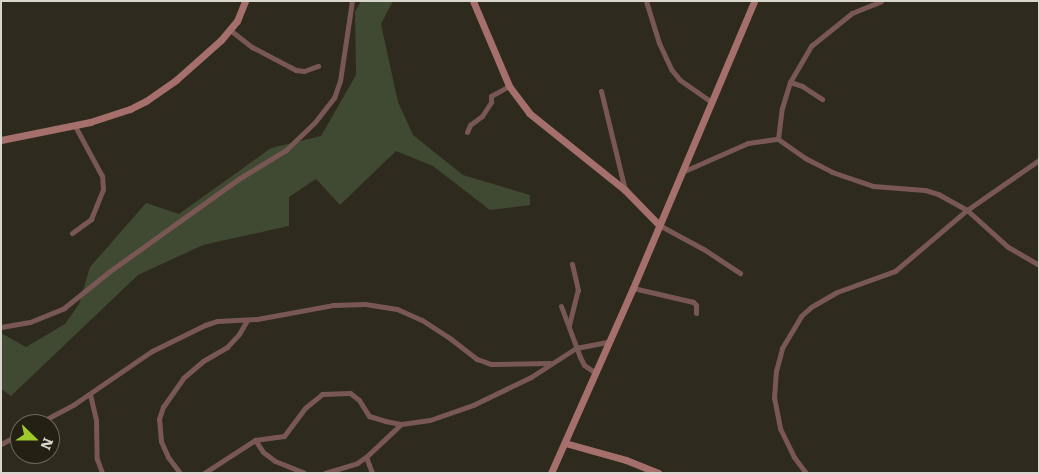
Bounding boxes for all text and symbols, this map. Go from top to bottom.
north arrow [10,414,60,464]
text: N [37,435,59,453]

